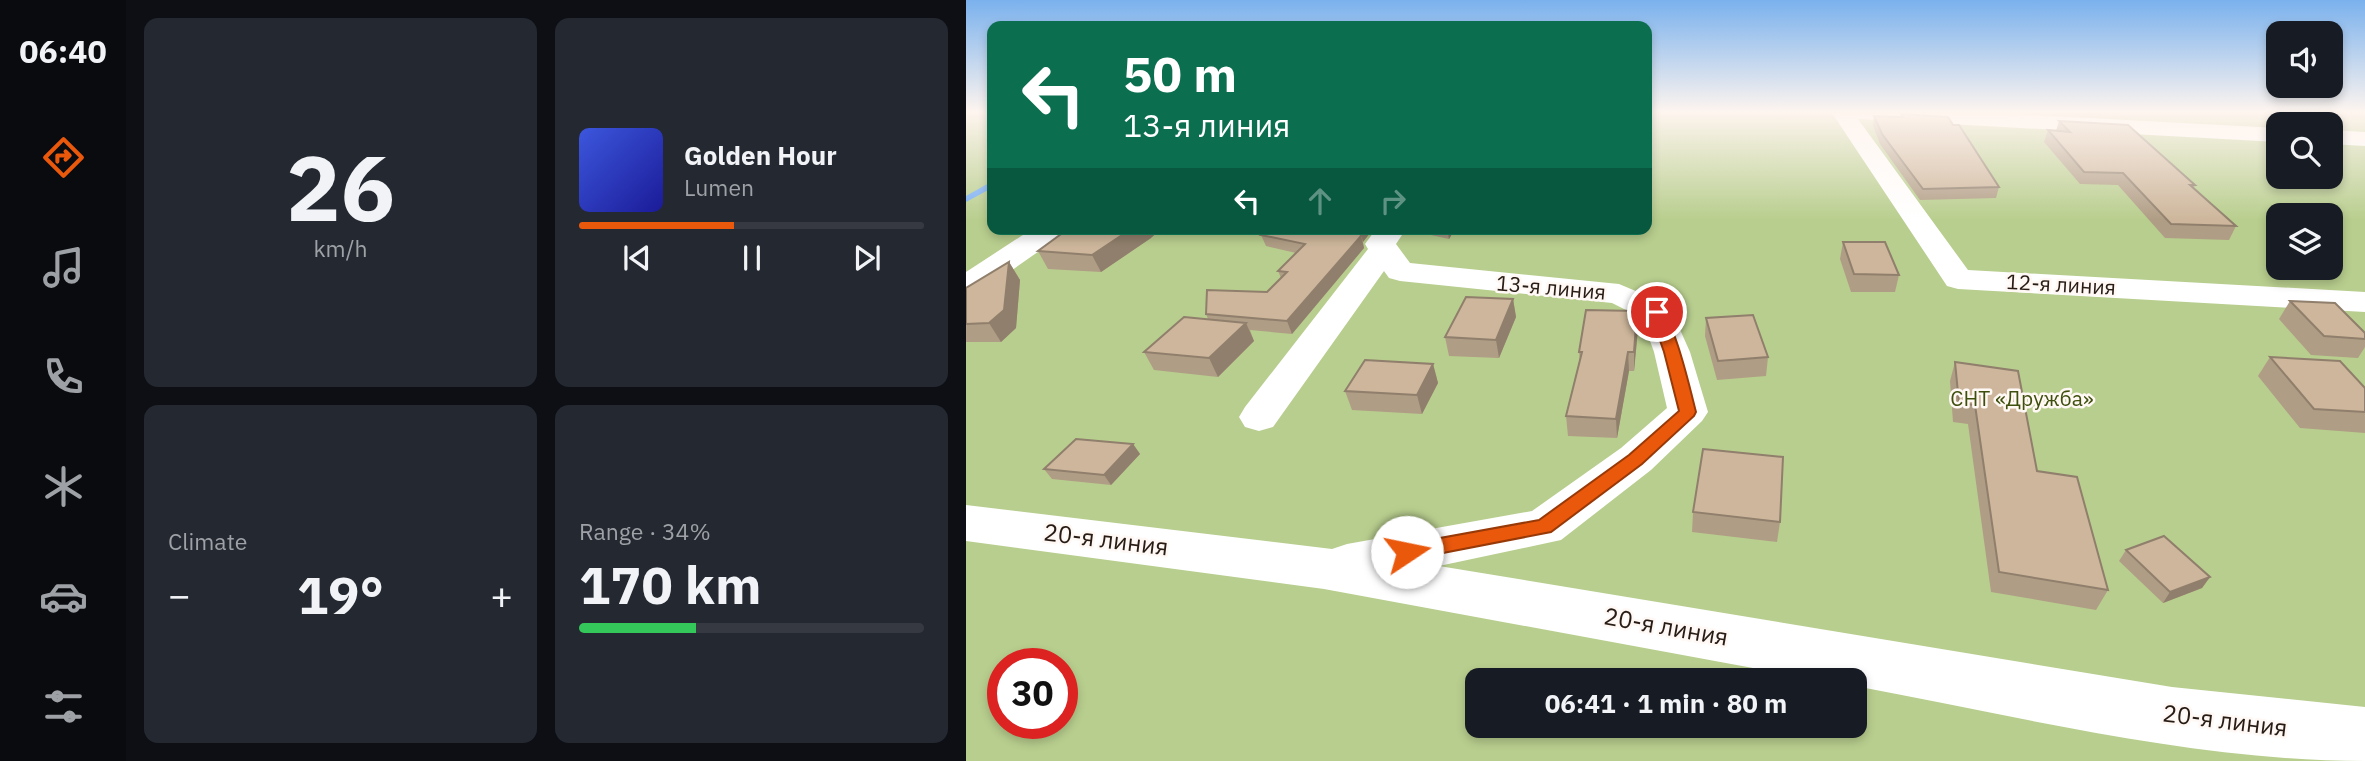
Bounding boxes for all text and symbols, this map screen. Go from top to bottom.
map controls [2266,21,2343,280]
button: sound [2266,21,2343,98]
text: 06:40 [19,30,107,72]
text: 50 m [1123,42,1237,105]
icon: left [1008,49,1099,140]
text: 13-я линия [1123,104,1291,146]
button: search [2266,112,2343,189]
text: 26 [286,128,395,246]
icon: directions [39,133,88,182]
text: Golden Hour [684,138,837,172]
text: Lumen [684,172,754,202]
icon: left [1228,182,1266,220]
icon: ahead [1301,182,1339,220]
icon: right [1374,182,1412,220]
button: layers [2266,203,2343,280]
text: km/h [313,233,368,263]
icon: previous [618,239,656,277]
icon: pause [733,239,771,277]
icon: next [848,239,886,277]
icon: music [39,243,88,292]
street label: 12-я линия [2005,267,2117,301]
street label: 13-я линия [1495,268,1607,306]
pin [1627,282,1687,342]
icon: arrive [1638,293,1676,331]
icon: phone [39,352,88,401]
park label: СНТ «Дружба» [1950,384,2094,412]
icon: climate [39,462,88,511]
street label: 20-я линия [1042,515,1170,563]
position arrow [1370,515,1444,589]
text: Range · 34% [579,516,711,546]
text: Climate [168,526,247,556]
text: 170 km [579,551,761,618]
text: 19° [297,561,384,628]
text: − [168,570,191,619]
text: + [490,570,513,619]
icon: car [39,572,88,621]
street label: 20-я линия [1602,599,1731,653]
speed limit sign: 30 [987,648,1078,739]
icon: filters [39,682,88,731]
text: 06:41 · 1 min · 80 m [1545,686,1787,720]
street label: 20-я линия [2161,696,2289,744]

